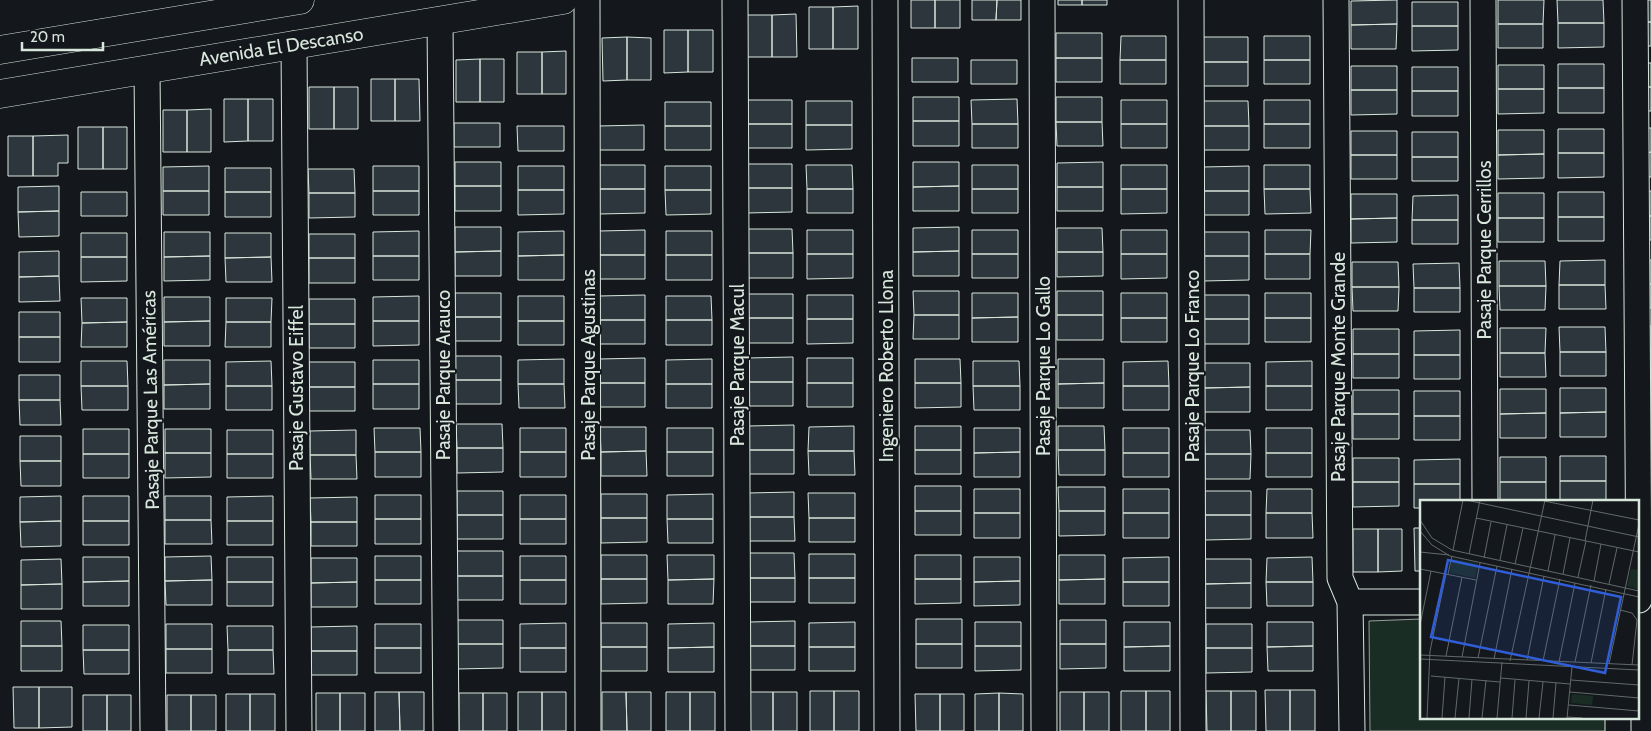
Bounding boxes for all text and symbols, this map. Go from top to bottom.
scale bar [22,20,104,52]
street label: Avenida El Descanso [197,22,365,71]
text: 20 m [30,28,65,46]
street label: Pasaje Parque Cerrillos [1473,160,1496,340]
street label: Pasaje Parque Monte Grande [1327,252,1350,482]
street label: Pasaje Parque Agustinas [577,269,600,461]
street label: Ingeniero Roberto Llona [875,270,898,462]
street label: Pasaje Parque Lo Franco [1181,270,1204,462]
street label: Pasaje Parque Lo Gallo [1032,276,1055,456]
street label: Pasaje Parque Macul [726,283,749,446]
street label: Pasaje Parque Las Américas [137,290,164,510]
street label: Pasaje Parque Arauco [432,290,455,460]
street label: Pasaje Gustavo Eiffel [285,305,308,471]
inset map [1420,500,1638,718]

